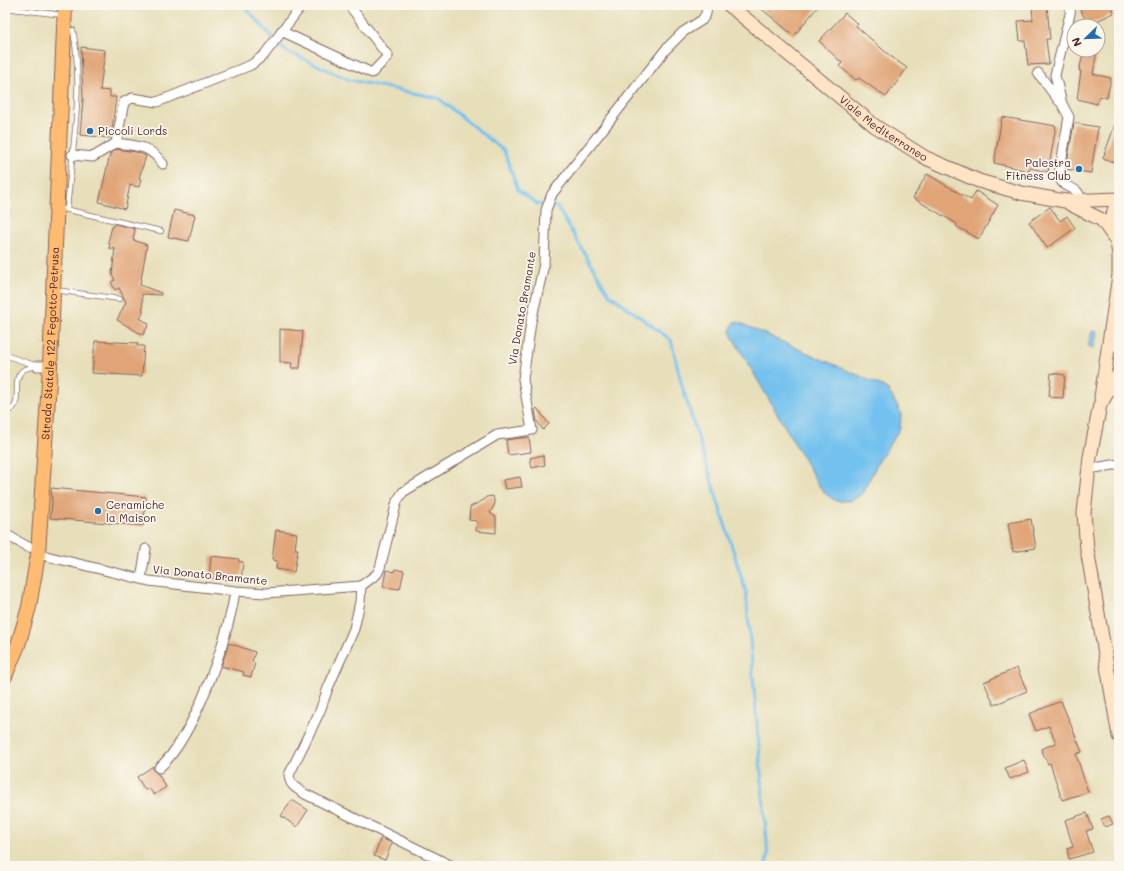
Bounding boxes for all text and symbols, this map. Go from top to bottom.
north arrow [1066,18,1106,58]
text: N [1068,35,1085,49]
street label: Viale Mediterraneo [836,92,931,165]
place label: Piccoli Lords [98,123,167,138]
marker: Piccoli Lords [85,126,95,136]
place label: Palestra Fitness Club [1006,155,1071,183]
marker: Palestra Fitness Club [1074,164,1084,174]
street label: Strada Statale 122 Fegotto-Petrusa [37,246,62,440]
street label: Via Donato Bramante [504,250,539,366]
place label: Ceramiche la Maison [106,497,165,525]
marker: Ceramiche la Maison [93,506,103,516]
street label: Via Donato Bramante [152,561,268,588]

